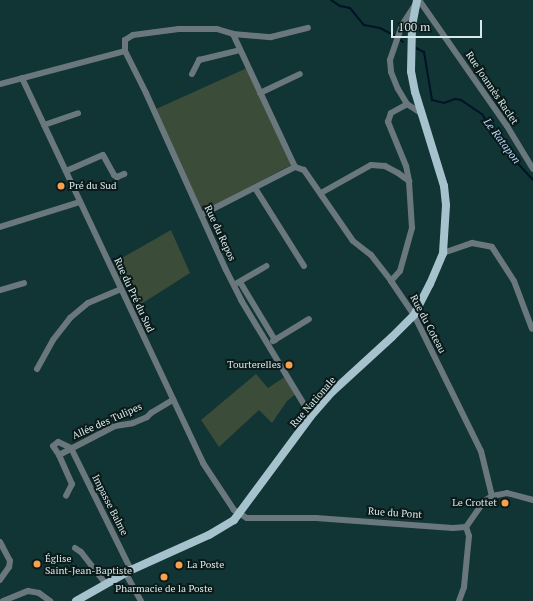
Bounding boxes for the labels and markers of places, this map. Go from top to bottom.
place label: Pré du Sud [69,180,117,192]
marker: Pré du Sud [56,181,66,191]
place label: Tourterelles [227,359,281,371]
marker: Tourterelles [284,360,294,370]
place label: Le Crottet [452,497,497,509]
marker: Le Crottet [500,498,510,508]
place label: Église Saint-Jean-Baptiste [45,552,132,576]
marker: Église Saint-Jean-Baptiste [32,559,42,569]
place label: La Poste [187,559,224,571]
marker: La Poste [174,560,184,570]
marker: Pharmacie de la Poste [159,572,169,582]
place label: Pharmacie de la Poste [115,583,213,595]

